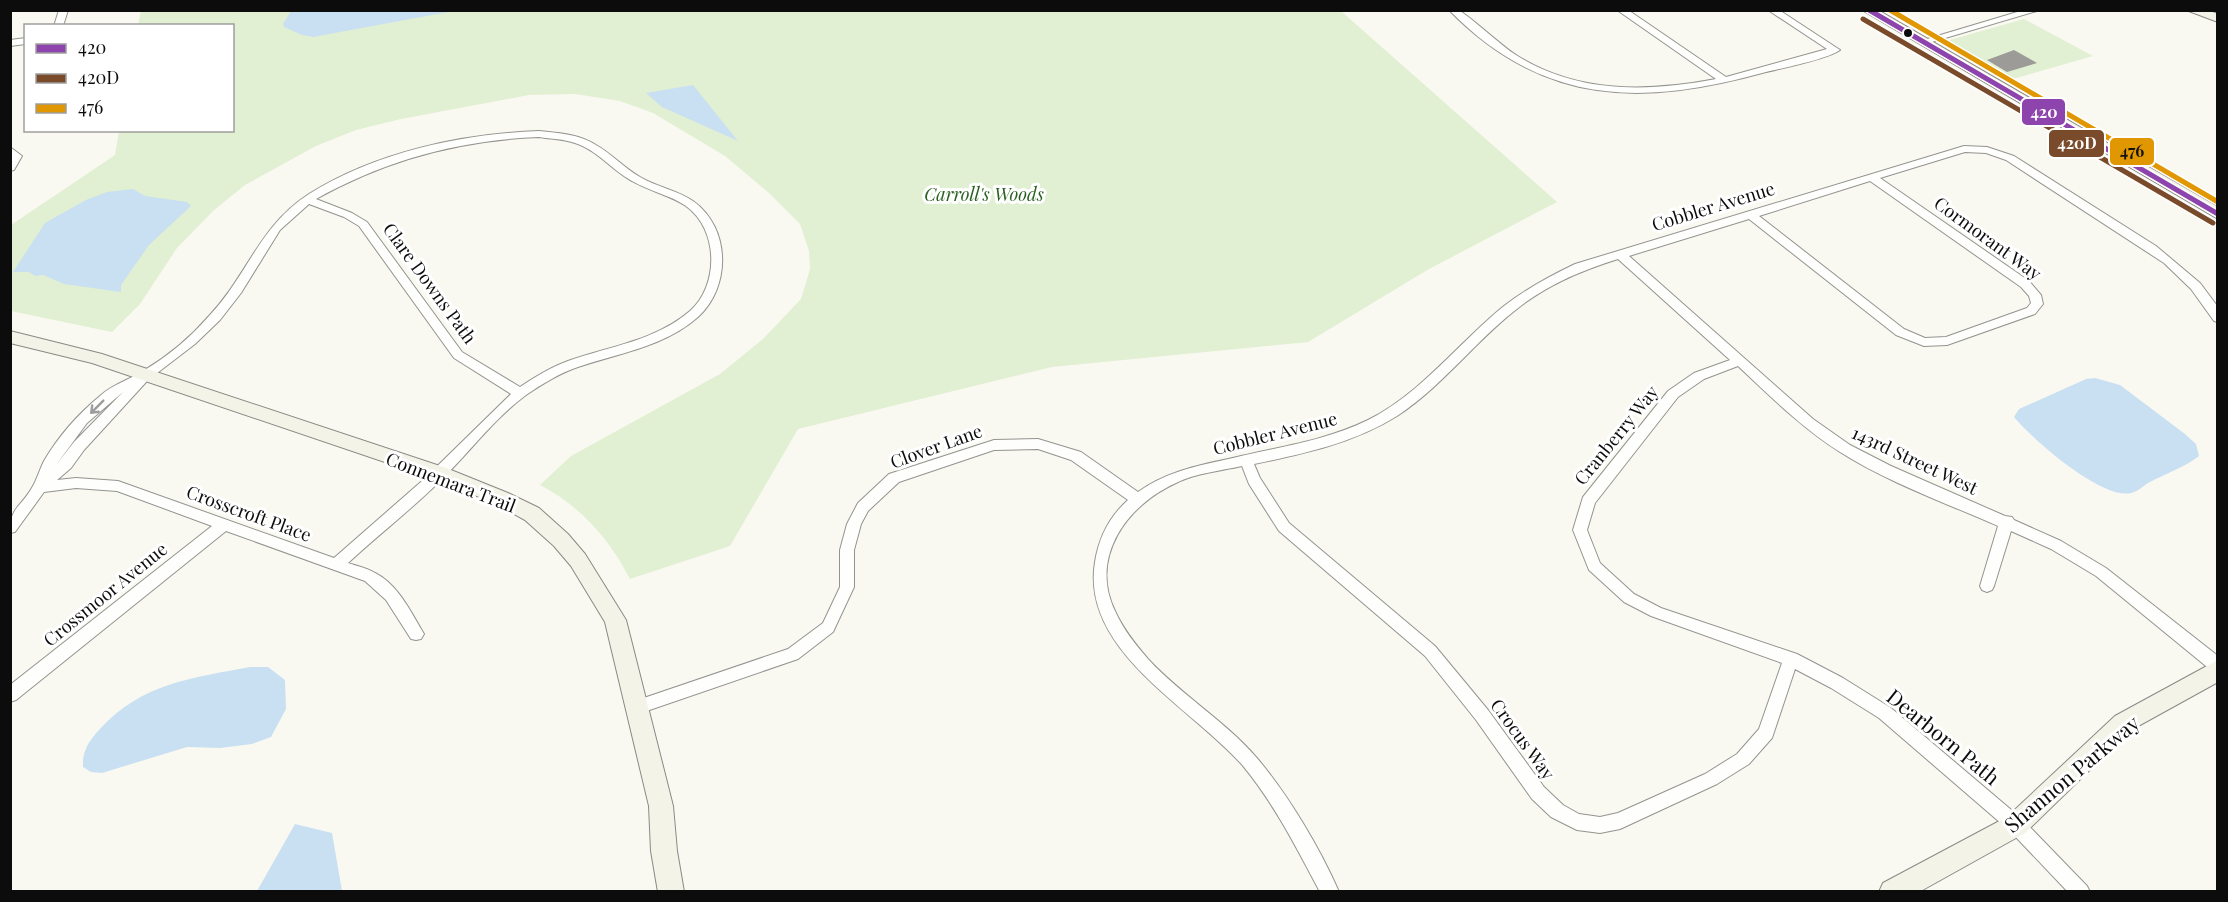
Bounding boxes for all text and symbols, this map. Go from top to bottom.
legend [24,24,234,132]
unlabelled marker [1902,27,1914,39]
text: 420 [78,35,106,59]
text: 420D [78,65,119,89]
text: 476 [78,95,103,119]
line badge: 420 [2021,98,2066,126]
text: 420 [2030,101,2058,122]
line badge: 420D [2048,129,2105,158]
text: 420D [2057,132,2097,153]
line badge: 476 [2109,137,2155,166]
text: 476 [2120,140,2144,161]
street label: Cobbler Avenue [1649,176,1777,236]
park label: Carroll's Woods [924,182,1044,206]
street label: Cormorant Way [1930,191,2046,285]
street label: Clare Downs Path [378,218,482,349]
street label: Cranberry Way [1569,380,1663,490]
one-way arrow [89,400,104,415]
street label: Cobbler Avenue [1210,406,1340,460]
street label: Clover Lane [887,418,985,474]
street label: 143rd Street West [1848,420,1982,500]
street label: Connemara Trail [383,446,519,518]
street label: Crosscroft Place [183,479,315,547]
street label: Crossmoor Avenue [38,537,172,651]
street label: Dearborn Path [1882,682,2007,791]
street label: Crocus Way [1486,694,1560,784]
street label: Shannon Parkway [1997,708,2145,838]

